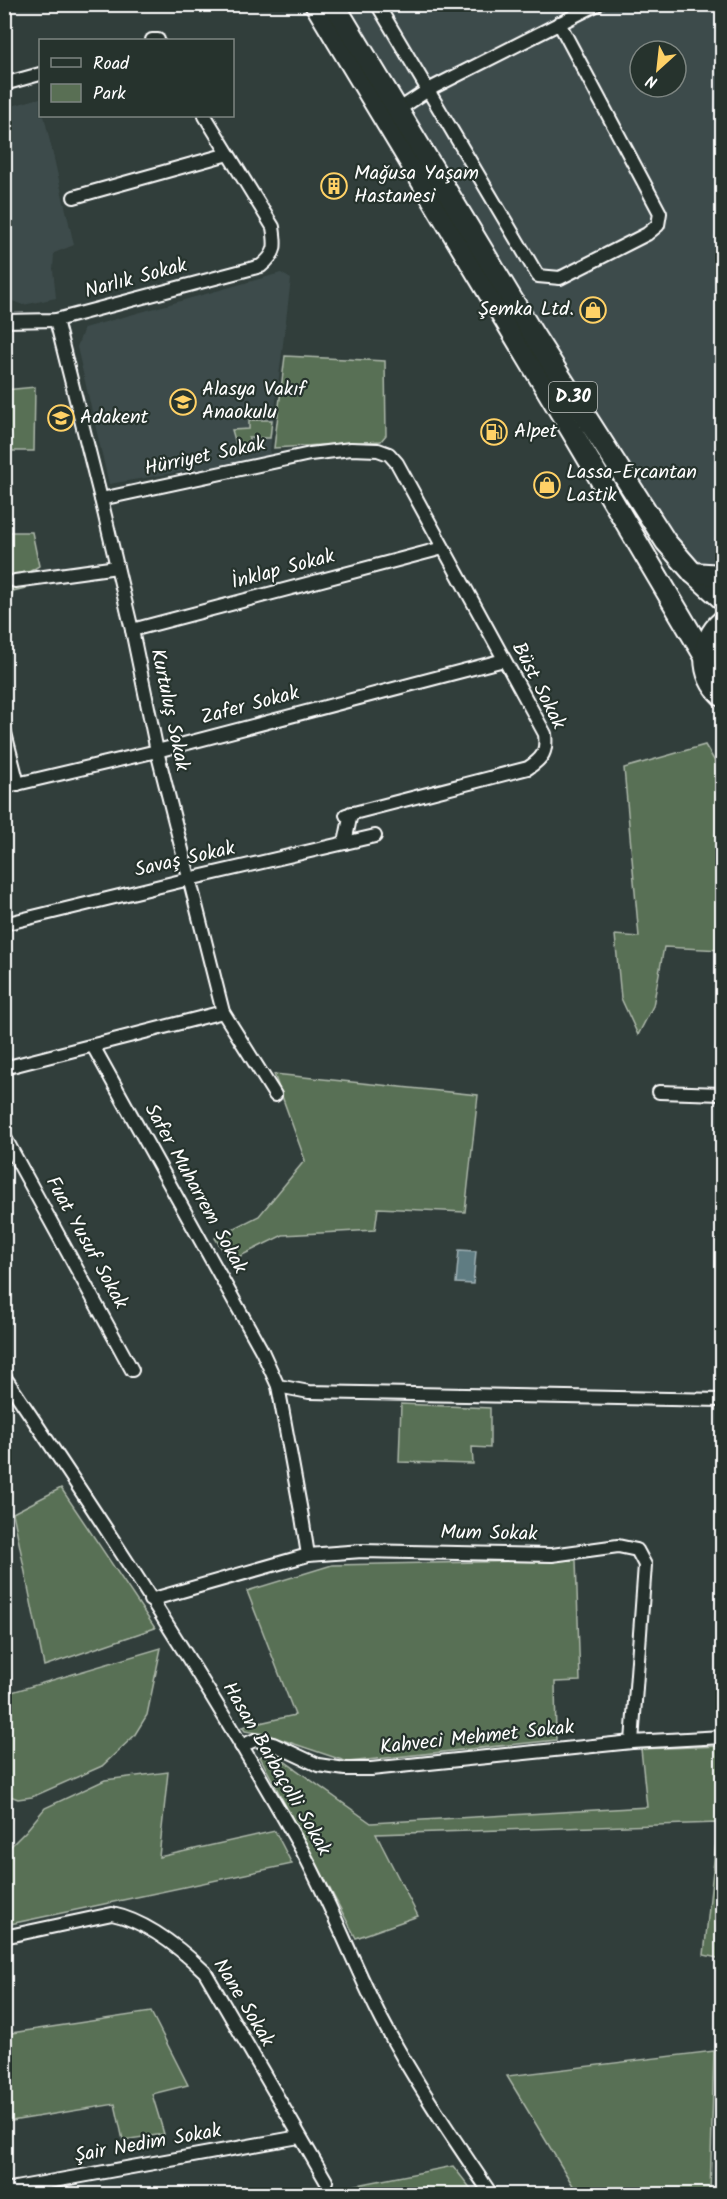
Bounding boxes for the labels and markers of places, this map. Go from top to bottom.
place label: Mağusa Yaşam Hastanesi [354,158,479,213]
building icon: Mağusa Yaşam Hastanesi [319,171,349,201]
place label: Şemka Ltd. [478,294,574,326]
shop icon: Şemka Ltd. [578,295,608,325]
place label: Alasya Vakıf Anaokulu [202,374,308,429]
school or university icon: Alasya Vakıf Anaokulu [168,387,198,417]
place label: Adakent [80,402,149,434]
school or university icon: Adakent [46,403,76,433]
place label: Alpet [514,416,558,448]
fuel station icon: Alpet [479,417,509,447]
place label: Lassa-Ercantan Lastik [566,457,697,512]
shop icon: Lassa-Ercantan Lastik [532,470,562,500]

